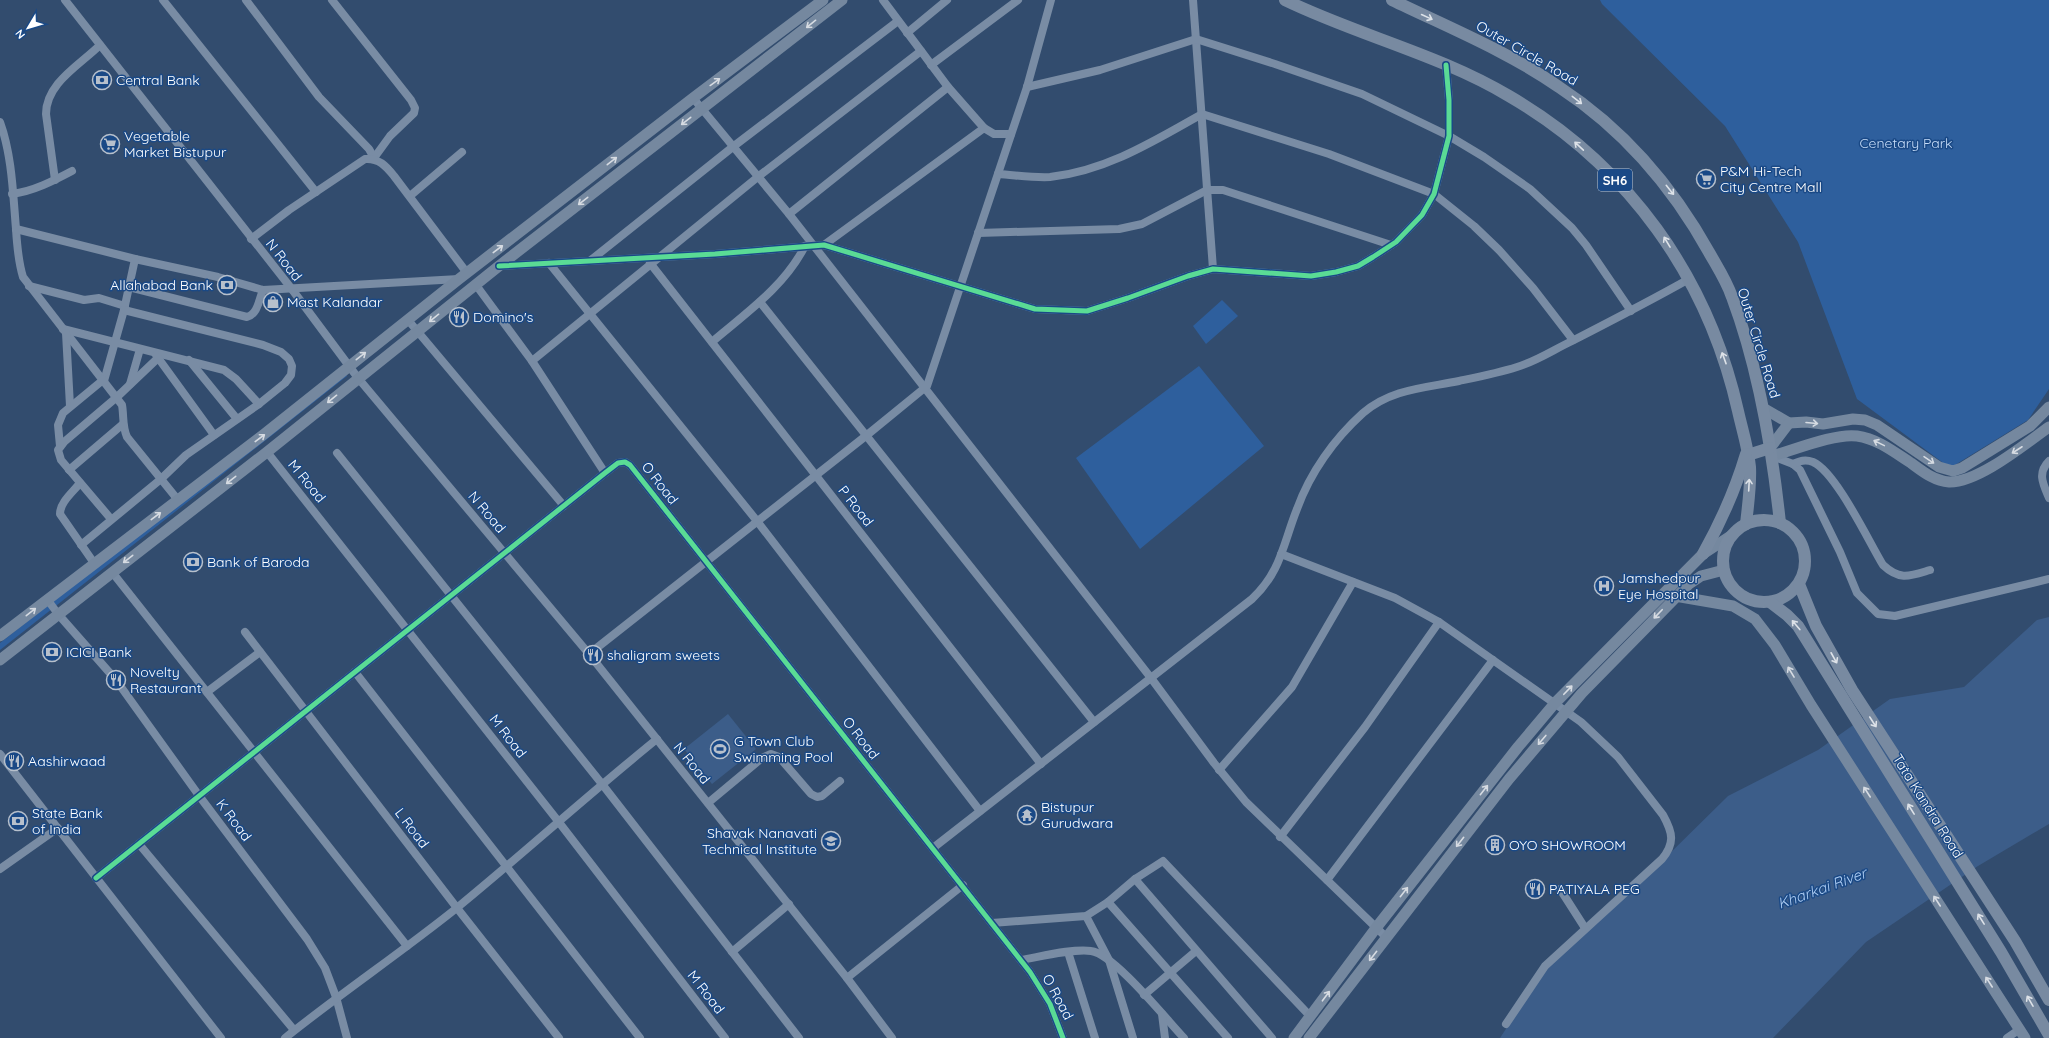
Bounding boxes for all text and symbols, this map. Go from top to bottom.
north arrow [8,8,48,48]
one-way arrow [1421,14,1433,21]
street label: Outer Circle Road [1473,17,1581,89]
one-way arrow [806,20,816,29]
text: N [12,27,28,42]
bank icon: Central Bank [91,69,113,91]
place label: Central Bank [116,71,200,89]
one-way arrow [709,78,720,86]
one-way arrow [1571,96,1582,104]
one-way arrow [680,116,691,125]
place label: Vegetable Market Bistupur [124,127,227,161]
supermarket icon: Vegetable Market Bistupur [99,133,121,155]
park label: Cenetary Park [1859,134,1953,152]
one-way arrow [1575,142,1585,151]
one-way arrow [606,157,617,166]
place label: P&M Hi-Tech City Centre Mall [1720,162,1822,196]
supermarket icon: P&M Hi-Tech City Centre Mall [1695,168,1717,190]
road number: SH6 [1598,169,1632,191]
one-way arrow [1665,185,1674,196]
one-way arrow [578,196,589,205]
street label: N Road [262,235,306,285]
one-way arrow [1662,236,1670,248]
one-way arrow [492,245,503,254]
bank icon: Allahabad Bank [216,274,238,296]
place label: Allahabad Bank [110,276,213,294]
street label: Outer Circle Road [1734,286,1784,400]
shop icon: Mast Kalandar [262,291,284,313]
place label: Mast Kalandar [287,293,383,311]
restaurant icon: Domino's [448,306,470,328]
place label: Domino's [473,308,533,326]
one-way arrow [429,314,440,322]
one-way arrow [356,352,367,361]
one-way arrow [1720,352,1727,365]
one-way arrow [327,394,338,403]
one-way arrow [1805,419,1818,426]
one-way arrow [254,433,265,442]
one-way arrow [1873,439,1885,446]
one-way arrow [2011,446,2023,454]
street label: M Road [284,456,330,506]
one-way arrow [1923,456,1934,464]
street label: O Road [638,458,682,508]
one-way arrow [225,475,236,484]
one-way arrow [1746,479,1753,492]
street label: P Road [834,482,878,530]
street label: N Road [464,488,510,536]
one-way arrow [151,512,162,520]
bank icon: Bank of Baroda [182,551,204,573]
place label: Bank of Baroda [207,553,309,571]
one-way arrow [122,555,133,564]
place label: Jamshedpur Eye Hospital [1618,569,1701,603]
hospital icon: Jamshedpur Eye Hospital [1593,575,1615,597]
one-way arrow [25,608,36,616]
one-way arrow [1653,609,1663,619]
one-way arrow [1792,619,1801,630]
bank icon: ICICI Bank [41,641,63,663]
place label: ICICI Bank [66,643,132,661]
restaurant icon: shaligram sweets [582,644,604,666]
place label: shaligram sweets [607,646,720,664]
one-way arrow [1831,652,1839,664]
place label: Novelty Restaurant [130,663,202,697]
one-way arrow [1787,667,1795,678]
restaurant icon: Novelty Restaurant [105,669,127,691]
one-way arrow [1563,685,1573,695]
street label: M Road [485,711,531,761]
street label: O Road [839,713,883,763]
one-way arrow [1869,717,1877,728]
place label: G Town Club Swimming Pool [734,732,833,766]
one-way arrow [1537,735,1546,746]
street label: N Road [670,738,714,788]
sports icon: G Town Club Swimming Pool [709,738,731,760]
restaurant icon: Aashirwaad [3,750,25,772]
street label: Tata Kandra Road [1889,751,1967,861]
place label: Aashirwaad [28,752,106,770]
one-way arrow [1480,784,1489,795]
one-way arrow [1863,787,1871,798]
street label: K Road [212,795,256,845]
place label: Bistupur Gurudwara [1041,798,1113,832]
one-way arrow [1907,803,1915,815]
place label: State Bank of India [32,804,103,838]
street label: L Road [391,804,433,852]
temple icon: Bistupur Gurudwara [1016,804,1038,826]
bank icon: State Bank of India [7,810,29,832]
place label: Shavak Nanavati Technical Institute [702,824,817,858]
school or university icon: Shavak Nanavati Technical Institute [820,830,842,852]
building icon: OYO SHOWROOM [1484,834,1506,856]
one-way arrow [1456,836,1465,847]
place label: OYO SHOWROOM [1509,836,1626,854]
water label: Kharkai River [1775,862,1871,913]
restaurant icon: PATIYALA PEG [1524,878,1546,900]
place label: PATIYALA PEG [1549,880,1640,898]
one-way arrow [1400,886,1408,897]
one-way arrow [1933,896,1941,907]
one-way arrow [1976,913,1984,925]
one-way arrow [1368,950,1377,961]
street label: M Road [683,967,729,1017]
street label: O Road [1038,971,1078,1023]
one-way arrow [1985,977,1993,988]
one-way arrow [1322,990,1330,1001]
one-way arrow [2025,995,2033,1007]

